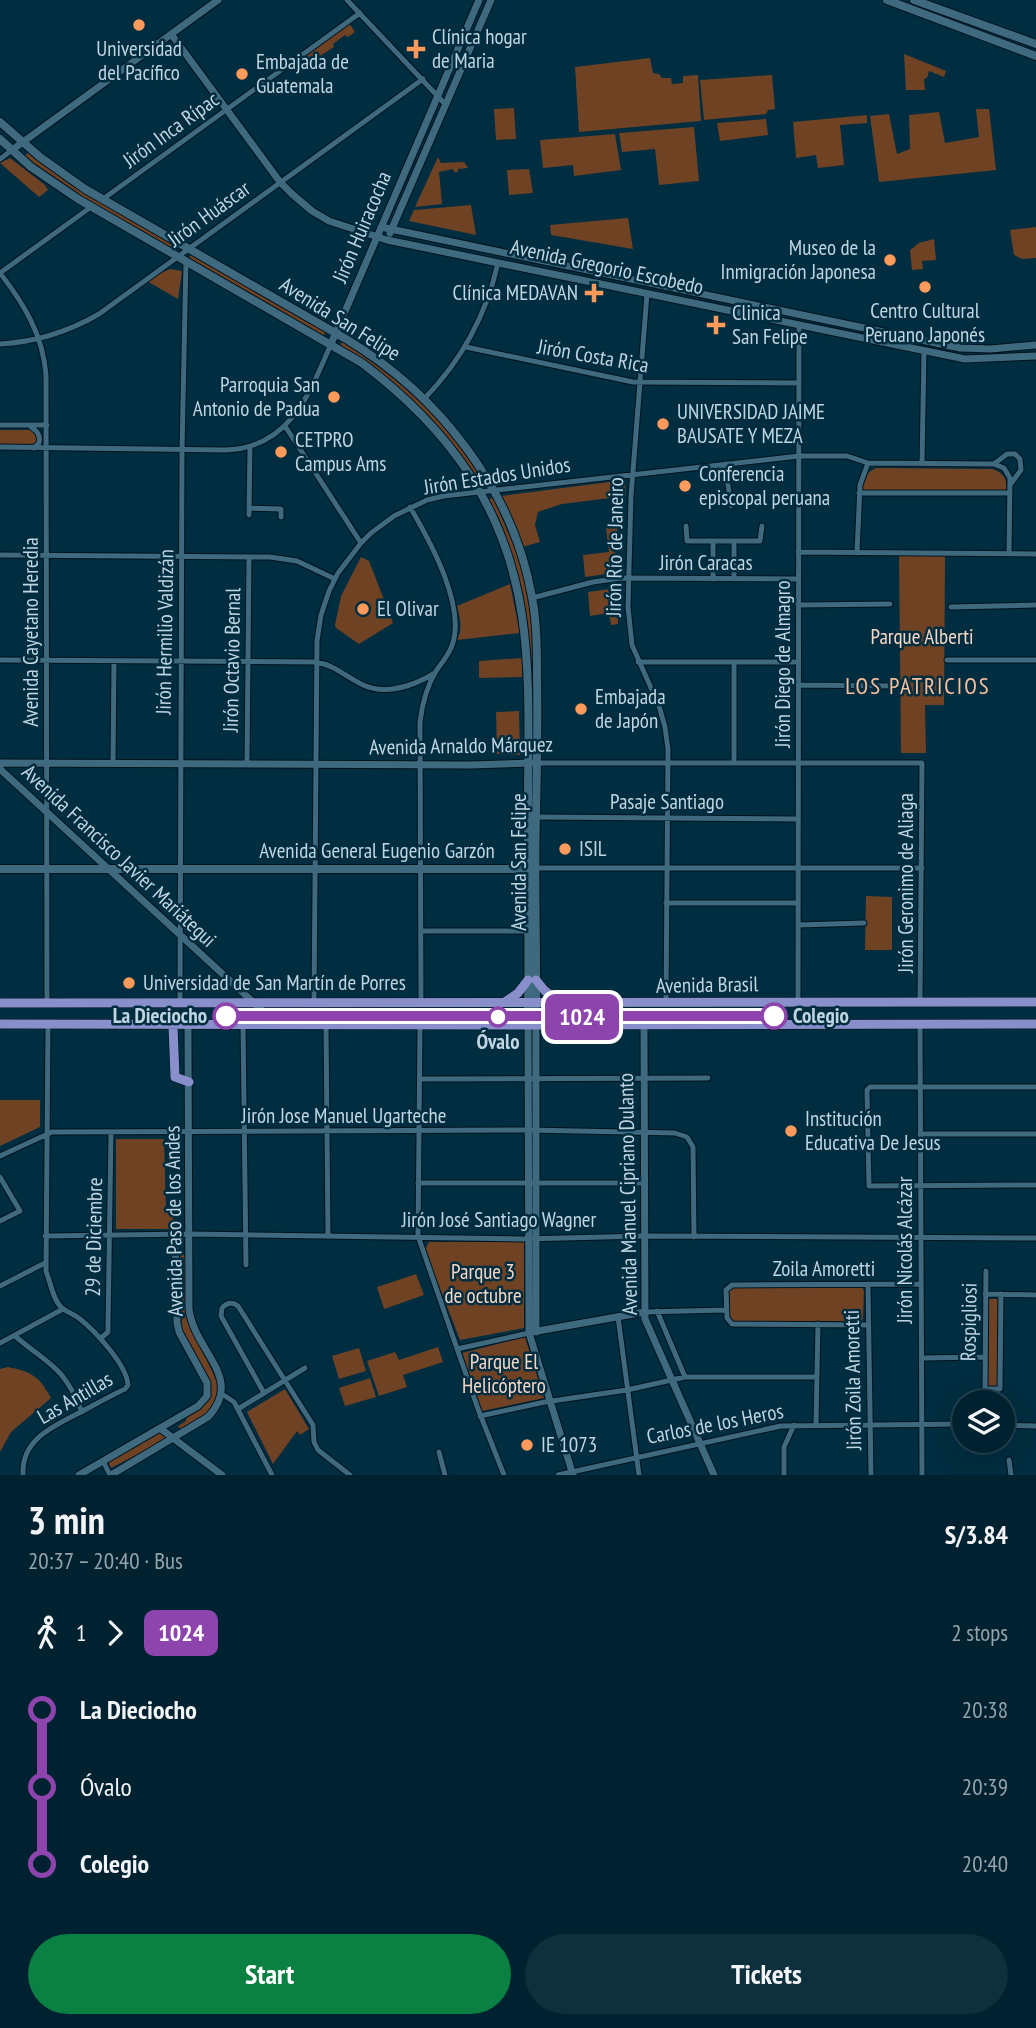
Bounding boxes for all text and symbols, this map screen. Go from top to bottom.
marker: Universidad del Pacífico [131,17,147,33]
place label: Clínica hogar de Maria [432,23,527,74]
place label: Universidad del Pacífico [96,35,182,86]
marker: Clínica hogar de Maria [406,39,426,59]
place label: Embajada de Guatemala [256,48,349,99]
marker: Embajada de Guatemala [234,66,250,82]
street label: Jirón Inca Rípac [117,85,224,174]
street label: Jirón Huiracocha [326,167,397,288]
street label: Jirón Huáscar [161,174,256,253]
street label: Avenida Gregorio Escobedo [508,233,706,300]
place label: Museo de la Inmigración Japonesa [721,234,876,285]
marker: Museo de la Inmigración Japonesa [882,252,898,268]
street label: Avenida San Felipe [275,271,406,366]
place label: Clínica MEDAVAN [453,279,578,306]
marker: Centro Cultural Peruano Japonés [917,279,933,295]
marker: Clínica MEDAVAN [584,283,604,303]
place label: Centro Cultural Peruano Japonés [865,297,985,348]
place label: Clinica San Felipe [732,299,808,350]
marker: Clinica San Felipe [706,315,726,335]
street label: Jirón Costa Rica [534,332,651,379]
place label: Parroquia San Antonio de Padua [193,371,320,422]
marker: Parroquia San Antonio de Padua [326,389,342,405]
place label: UNIVERSIDAD JAIME BAUSATE Y MEZA [677,398,825,449]
marker: UNIVERSIDAD JAIME BAUSATE Y MEZA [655,416,671,432]
place label: CETPRO Campus Ams [295,426,386,477]
marker: CETPRO Campus Ams [273,444,289,460]
street label: Jirón Estados Unidos [421,451,572,501]
place label: Conferencia episcopal peruana [699,460,830,511]
street label: Jirón Río de Janeiro [600,477,629,618]
marker: Conferencia episcopal peruana [677,478,693,494]
street label: Avenida Cayetano Heredia [17,537,44,727]
street label: Jirón Hermilio Valdizán [150,549,179,716]
street label: Jirón Caracas [659,549,753,576]
street label: Jirón Diego de Almagro [769,580,796,749]
street label: Jirón Octavio Bernal [217,587,246,733]
place label: El Olivar [377,595,439,622]
marker: El Olivar [355,601,371,617]
park label: Parque Alberti [870,623,974,650]
district label: LOS PATRICIOS [845,671,991,700]
place label: Embajada de Japón [595,683,666,734]
marker: Embajada de Japón [573,701,589,717]
street label: Avenida Arnaldo Márquez [369,730,553,761]
street label: Avenida Francisco Javier Mariátegui [17,758,222,953]
street label: Pasaje Santiago [610,788,724,815]
street label: Avenida San Felipe [505,793,532,931]
street label: Jirón Geronimo de Aliaga [892,793,919,974]
place label: ISIL [579,835,607,862]
street label: Avenida General Eugenio Garzón [259,837,495,864]
marker: ISIL [557,841,573,857]
place label: Universidad de San Martín de Porres [143,969,406,996]
street label: Avenida Brasil [656,970,759,999]
marker: Universidad de San Martín de Porres [121,975,137,991]
line badge: 1024 [533,994,631,1040]
text: 1024 [559,1001,605,1032]
place label: La Dieciocho [113,1002,207,1029]
place label: Colegio [793,1002,849,1029]
marker: La Dieciocho [213,1003,239,1029]
marker: Colegio [761,1003,787,1029]
marker: Óvalo [488,1007,508,1027]
place label: Óvalo [476,1028,520,1055]
street label: Avenida Manuel Cipriano Dulanto [612,1073,643,1315]
street label: Jirón Jose Manuel Ugarteche [241,1102,446,1129]
place label: Institución Educativa De Jesus [805,1105,941,1156]
marker: Institución Educativa De Jesus [783,1123,799,1139]
street label: Avenida Paso de los Andes [158,1125,189,1317]
street label: Jirón Nicolás Alcázar [891,1176,918,1324]
street label: 29 de Diciembre [79,1177,108,1297]
street label: Jirón José Santiago Wagner [401,1206,597,1233]
street label: Zoila Amoretti [773,1255,875,1282]
park label: Parque 3 de octubre [444,1258,522,1309]
street label: Rospigliosi [954,1283,983,1361]
street label: Jirón Zoila Amoretti [838,1310,867,1451]
park label: Parque El Helicóptero [462,1348,546,1399]
street label: Las Antillas [32,1365,117,1430]
map controls [952,1390,1015,1453]
button: layers [952,1390,1015,1453]
street label: Carlos de los Heros [644,1397,786,1450]
place label: IE 1073 [541,1431,597,1458]
marker: IE 1073 [519,1437,535,1453]
text: 3 min [28,1495,105,1544]
text: S/3.84 [945,1518,1008,1551]
text: 20:37 – 20:40 · Bus [28,1546,183,1575]
icon: walk [28,1614,66,1652]
icon: forward [96,1614,134,1652]
text: 1024 [158,1617,204,1648]
text: 1 [76,1618,86,1647]
text: 2 stops [951,1618,1008,1647]
text: La Dieciocho [80,1693,197,1726]
text: 20:38 [962,1695,1008,1724]
text: Óvalo [80,1770,132,1803]
text: 20:39 [962,1772,1008,1801]
text: Colegio [80,1847,149,1880]
text: 20:40 [962,1849,1008,1878]
button: Start [28,1934,511,2014]
button: Tickets [525,1934,1008,2014]

